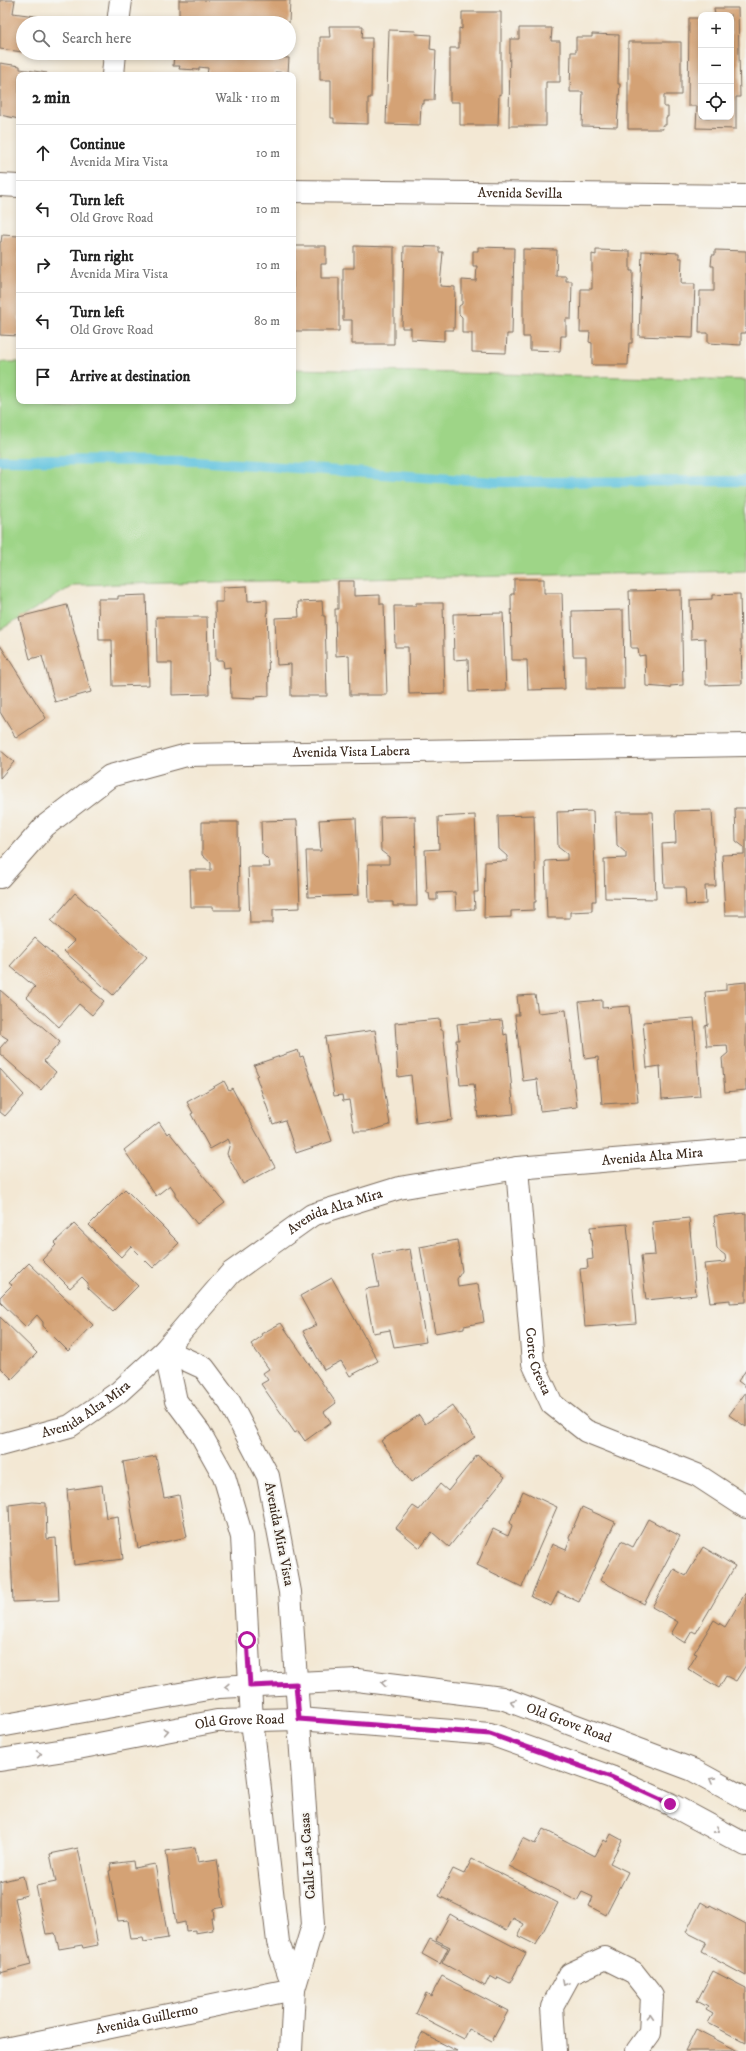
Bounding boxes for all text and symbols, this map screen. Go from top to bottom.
map controls [698,12,734,120]
button: + [698,12,734,48]
search box [16,16,296,60]
icon: search [30,27,52,49]
text: Search here [62,29,131,48]
button: − [698,48,734,84]
button: locate [698,84,734,120]
text: 2 min [32,87,70,109]
text: Walk · 110 m [215,90,280,106]
text: Continue [70,135,125,154]
icon: ahead [32,142,54,164]
text: 10 m [256,145,280,161]
text: Avenida Mira Vista [70,154,168,170]
street label: Avenida Sevilla [477,184,563,203]
text: Turn left [70,191,124,210]
icon: left [32,198,54,220]
text: 10 m [256,201,280,217]
text: Old Grove Road [70,210,153,226]
text: Turn right [70,247,133,266]
icon: right [32,254,54,276]
text: 10 m [256,257,280,273]
text: Avenida Mira Vista [70,266,168,282]
text: Turn left [70,303,124,322]
icon: left [32,310,54,332]
text: 80 m [254,313,280,329]
text: Old Grove Road [70,322,153,338]
icon: arrive [32,366,54,388]
text: Arrive at destination [70,367,190,386]
street label: Avenida Vista Labera [292,742,410,762]
street label: Avenida Alta Mira [601,1144,704,1170]
street label: Avenida Alta Mira [284,1185,385,1239]
street label: Corte Cresta [521,1327,556,1398]
street label: Avenida Alta Mira [39,1377,134,1442]
street label: Avenida Mira Vista [260,1481,298,1588]
route start [238,1631,256,1649]
one-way arrow [381,1679,387,1688]
one-way arrow [224,1683,230,1691]
one-way arrow [509,1699,516,1707]
street label: Old Grove Road [523,1699,614,1747]
street label: Old Grove Road [193,1710,285,1734]
one-way arrow [163,1727,169,1735]
one-way arrow [35,1751,42,1759]
one-way arrow [709,1778,716,1785]
route end [661,1795,679,1813]
street label: Calle Las Casas [296,1812,320,1900]
one-way arrow [713,1825,720,1832]
one-way arrow [563,1979,570,1986]
street label: Avenida Guillermo [94,2000,200,2039]
one-way arrow [646,2013,655,2019]

